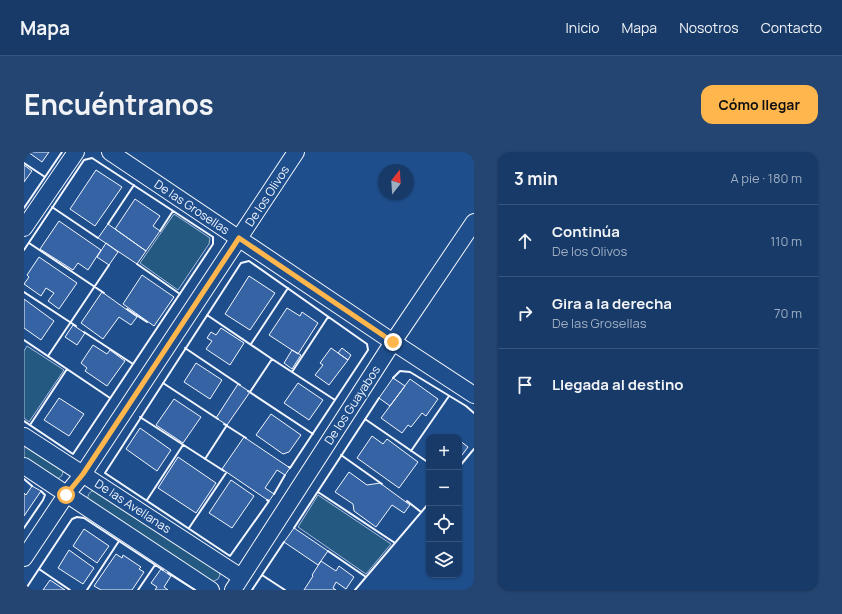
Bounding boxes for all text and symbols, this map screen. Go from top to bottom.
text: Mapa [20,15,70,41]
text: Inicio [566,18,600,37]
text: Mapa [622,18,657,37]
text: Nosotros [679,18,739,37]
text: Contacto [761,18,822,37]
text: Encuéntranos [24,85,214,123]
button: Cómo llegar [701,85,818,124]
street label: De los Olivos [241,162,293,230]
north arrow [378,164,414,200]
text: 3 min [514,167,558,190]
text: A pie · 180 m [731,169,802,187]
street label: De las Grosellas [151,176,233,238]
text: Continúa [552,221,620,242]
icon: ahead [514,230,536,252]
text: 110 m [770,232,802,250]
text: De los Olivos [552,242,627,260]
text: Gira a la derecha [552,293,672,314]
icon: right [514,302,536,324]
text: 70 m [774,304,802,322]
text: De las Grosellas [552,314,647,332]
route end [384,333,402,351]
street label: De los Guayabos [320,362,384,448]
icon: arrive [514,374,536,396]
text: Llegada al destino [552,374,684,395]
map controls [426,434,462,578]
button: + [426,434,462,470]
button: − [426,470,462,506]
street label: De las Avellanas [91,475,175,537]
route start [57,486,75,504]
button: locate [426,506,462,542]
button: layers [426,542,462,578]

